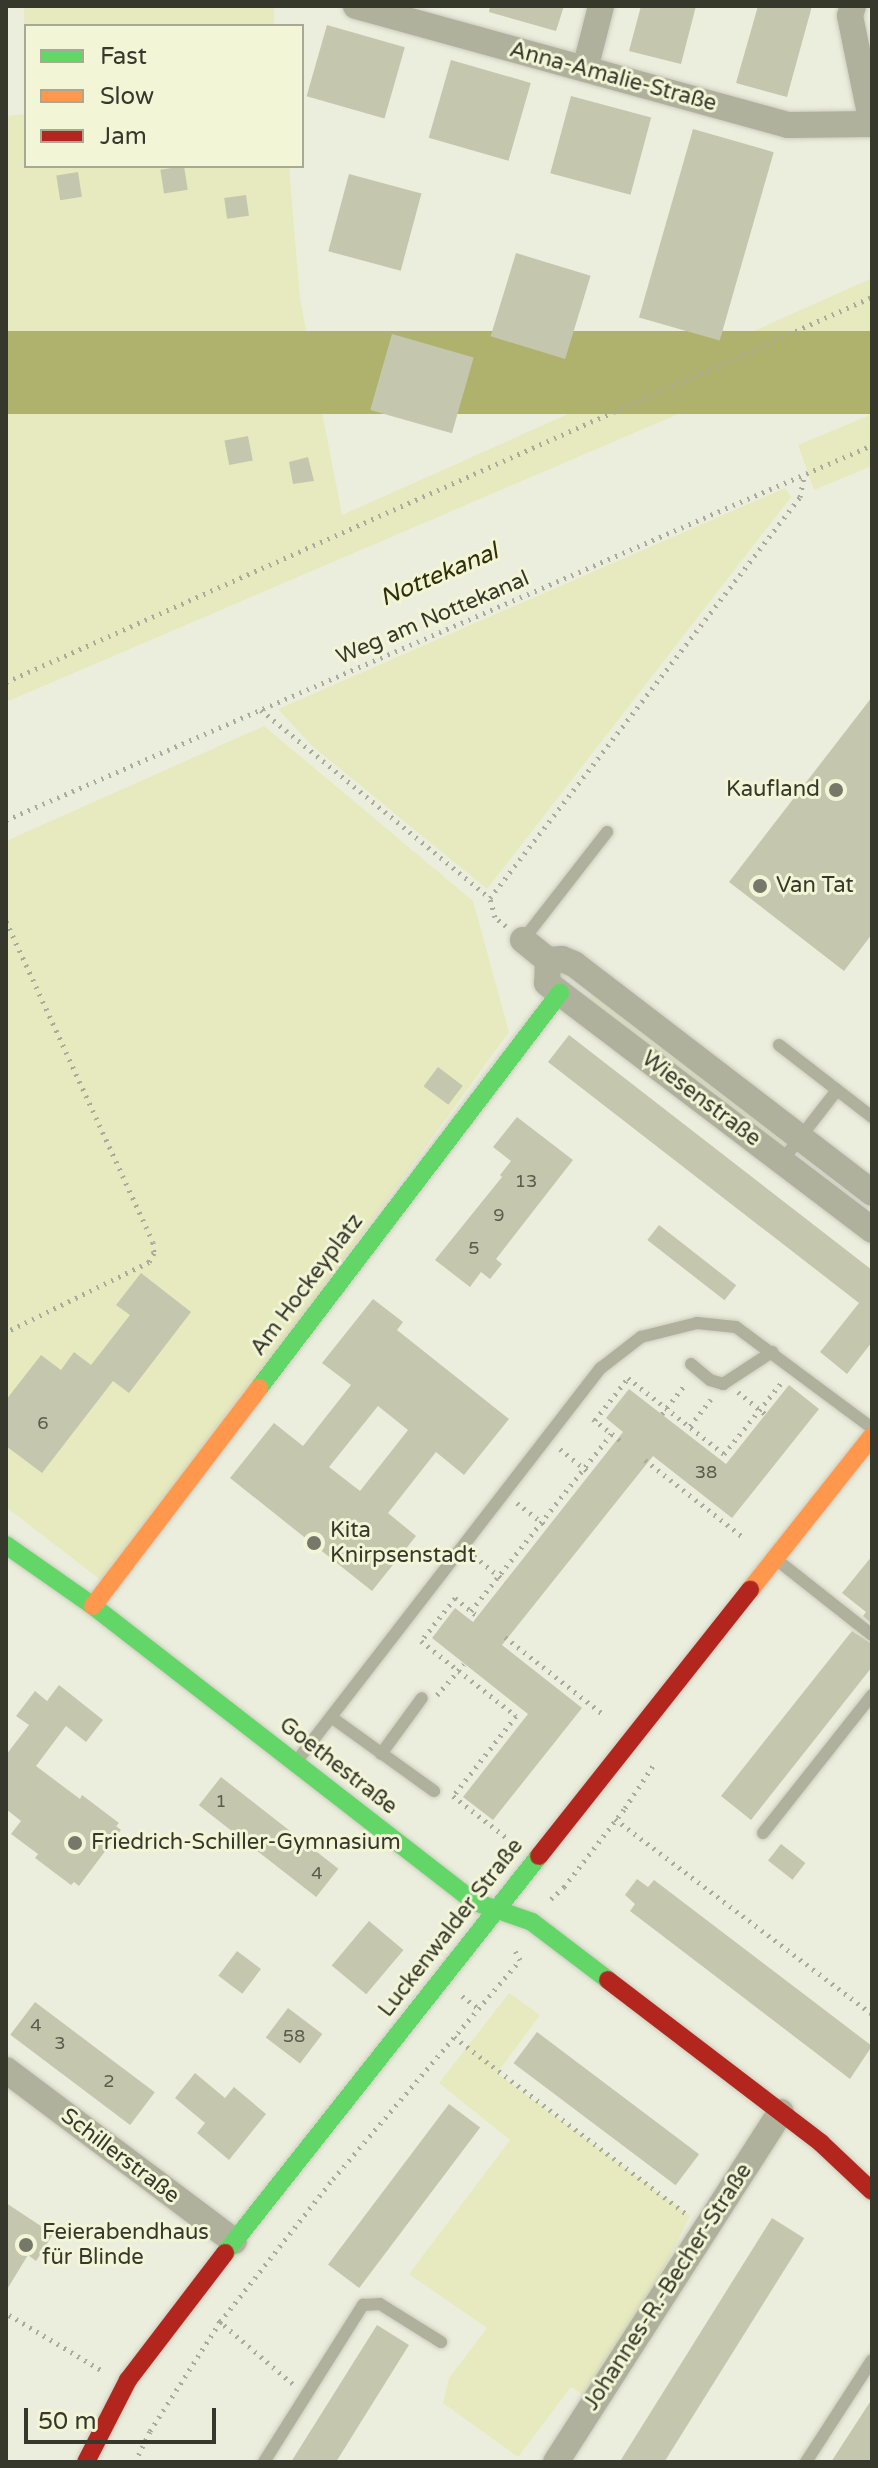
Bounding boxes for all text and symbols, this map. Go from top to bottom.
legend [24,24,304,168]
street label: Anna-Amalie-Straße [507,37,719,117]
text: Fast [100,42,147,71]
text: Slow [100,82,154,111]
text: Jam [100,122,147,151]
water label: Nottekanal [376,537,502,613]
street label: Weg am Nottekanal [333,565,533,671]
place label: Kaufland [726,777,820,803]
marker: Kaufland [827,781,845,799]
place label: Van Tat [776,873,854,899]
marker: Van Tat [751,877,769,895]
street label: Wiesenstraße [636,1046,766,1152]
house number: 13 [515,1170,537,1192]
house number: 9 [493,1204,505,1226]
street label: Am Hockeyplatz [245,1209,369,1361]
house number: 5 [468,1237,480,1259]
house number: 6 [37,1412,49,1434]
house number: 38 [695,1461,717,1483]
place label: Kita Knirpsenstadt [330,1517,476,1568]
marker: Kita Knirpsenstadt [305,1534,323,1552]
street label: Goethestraße [274,1712,402,1820]
house number: 1 [215,1790,227,1812]
place label: Friedrich-Schiller-Gymnasium [91,1830,401,1856]
marker: Friedrich-Schiller-Gymnasium [66,1834,84,1852]
street label: Luckenwalder Straße [373,1834,529,2022]
house number: 4 [311,1862,323,1884]
house number: 4 [30,2014,42,2036]
house number: 58 [283,2025,305,2047]
house number: 3 [54,2032,66,2054]
house number: 2 [103,2070,115,2092]
street label: Schillerstraße [56,2103,184,2209]
street label: Johannes-R.-Becher-Straße [578,2159,758,2415]
place label: Feierabendhaus für Blinde [42,2219,209,2270]
marker: Feierabendhaus für Blinde [17,2236,35,2254]
scale bar [28,2392,220,2442]
text: 50 m [38,2407,96,2436]

